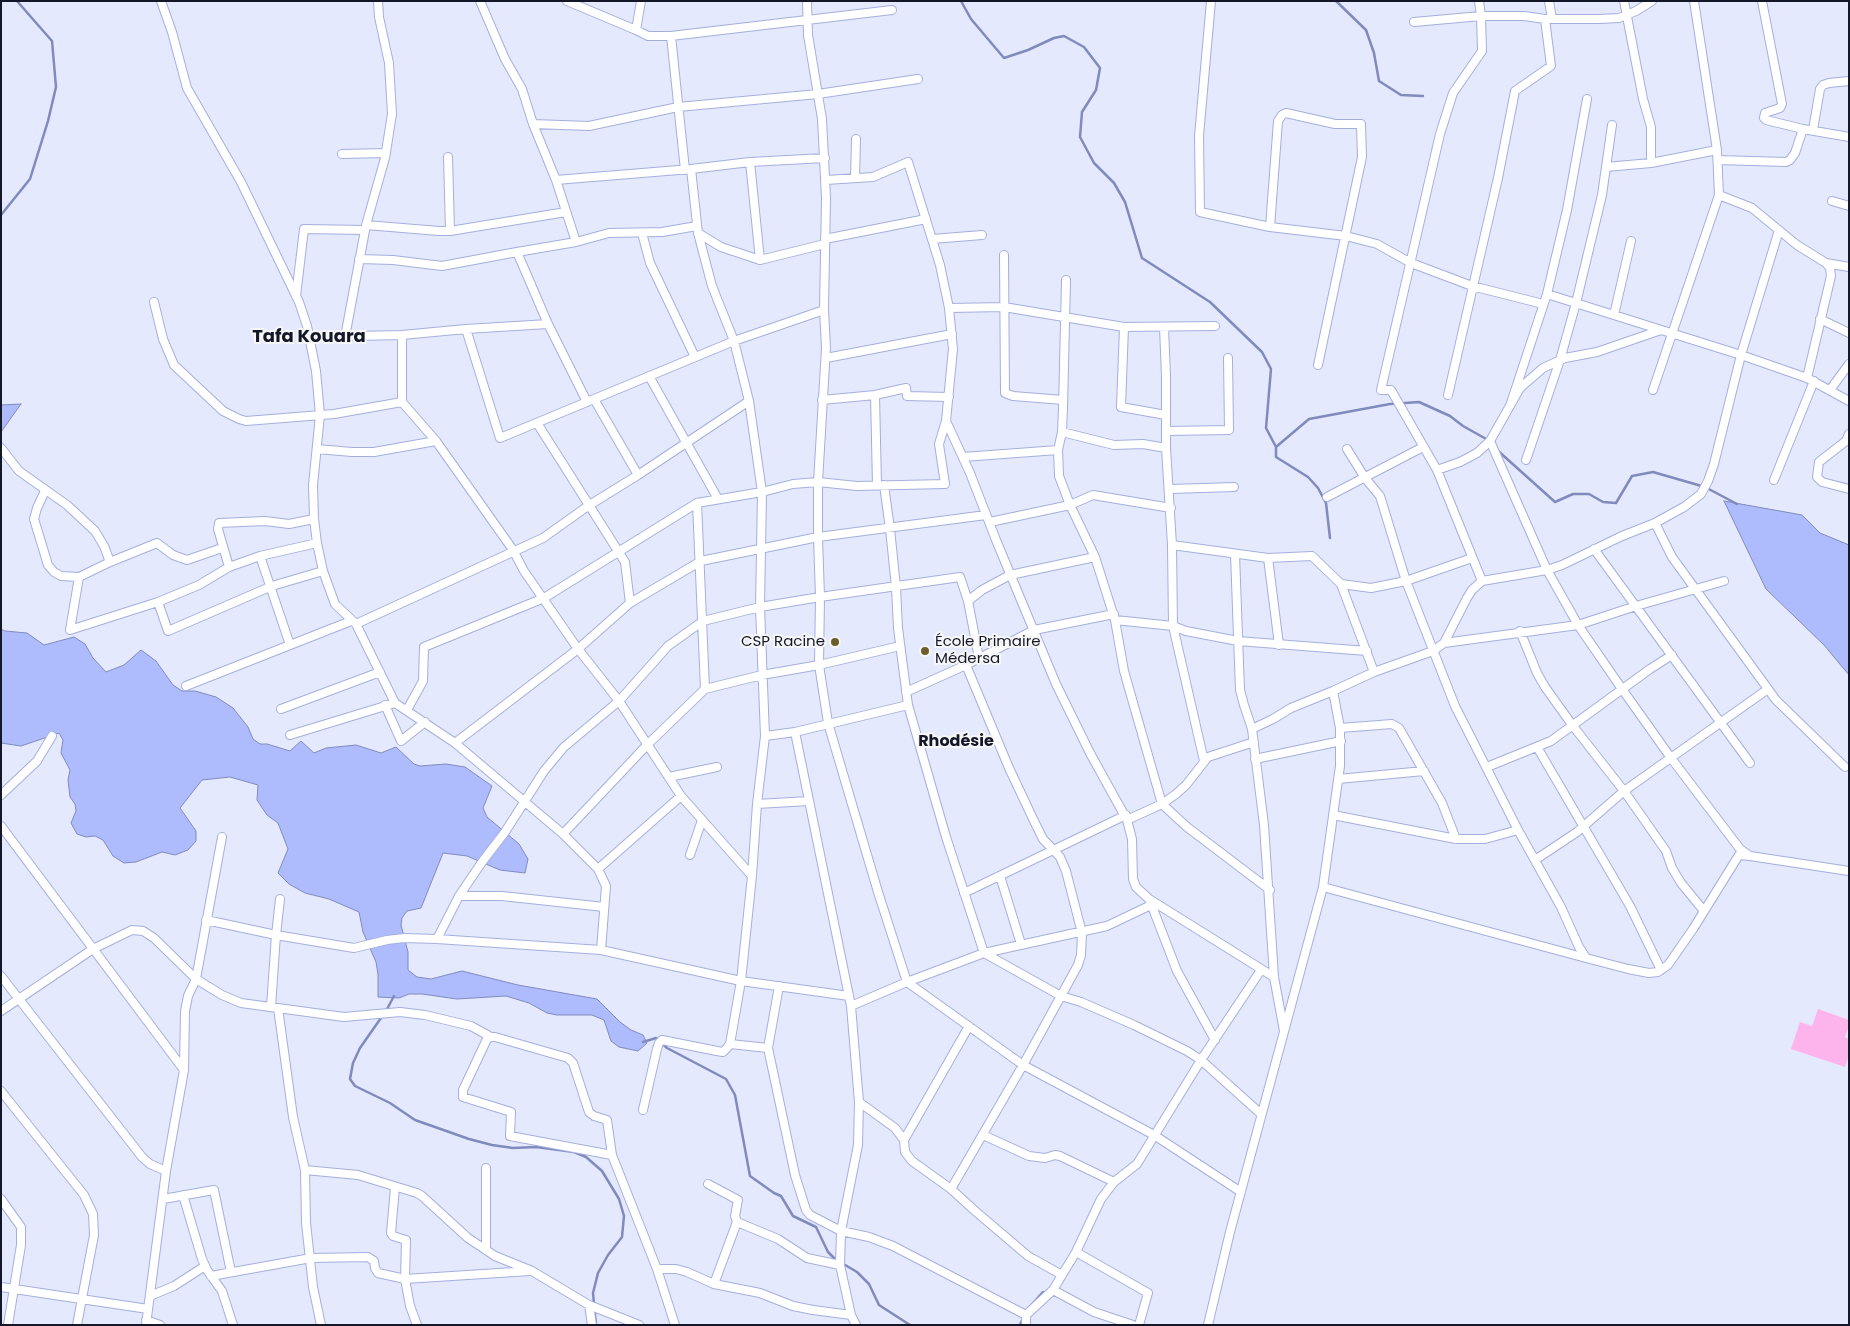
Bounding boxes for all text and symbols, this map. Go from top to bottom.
district label: Tafa Kouara [252,326,366,348]
place label: CSP Racine [741,633,825,651]
place label: École Primaire Médersa [935,633,1041,668]
marker: CSP Racine [829,636,841,648]
marker: École Primaire Médersa [919,645,931,657]
district label: Rhodésie [918,732,994,752]

